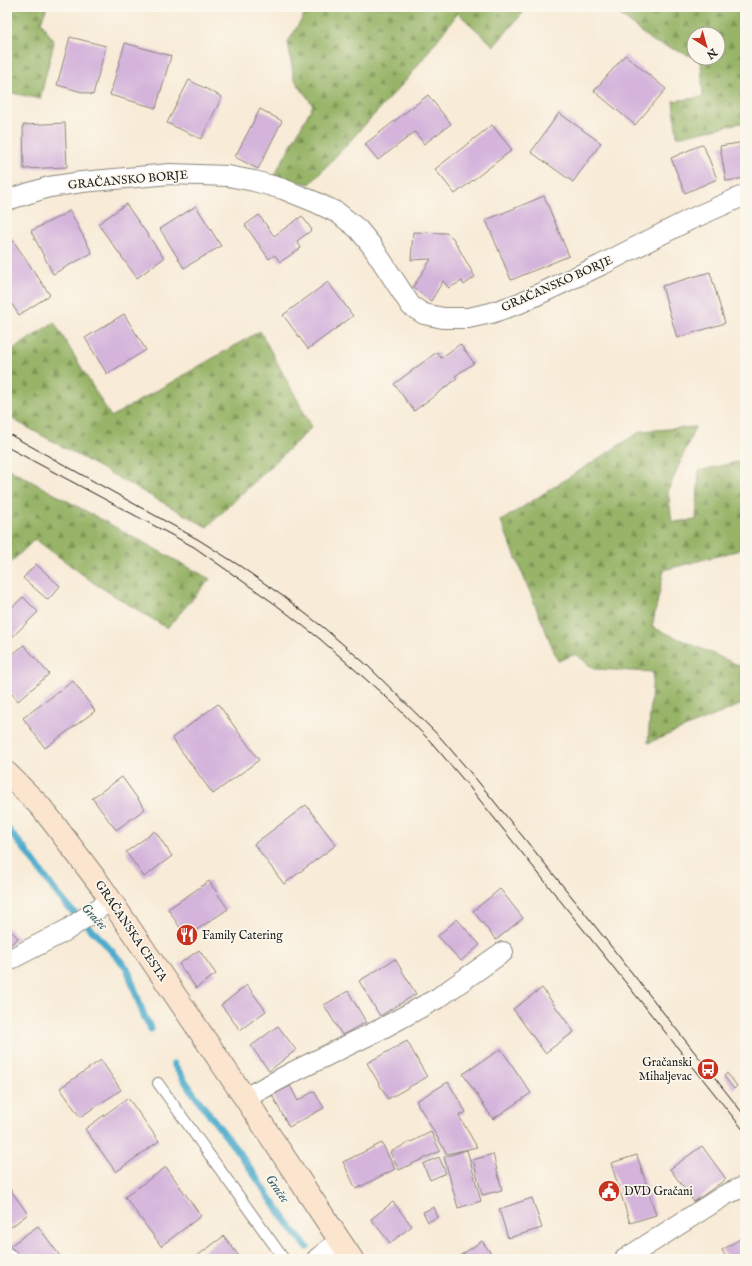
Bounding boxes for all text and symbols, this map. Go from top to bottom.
north arrow [686,26,726,66]
text: N [703,44,720,62]
street label: GRAČANSKO BORJE [67,166,189,194]
street label: GRAČANSKO BORJE [499,252,615,316]
street label: GRAČANSKA CESTA [92,877,172,985]
water label: Gračec [77,900,112,935]
restaurant icon: Family Catering [174,922,200,948]
place label: Family Catering [202,928,283,943]
place label: Gračanski Mihaljevac [639,1055,692,1084]
bus stop icon: Gračanski Mihaljevac [695,1056,721,1082]
water label: Gračec [261,1171,294,1208]
public building icon: DVD Gračani [596,1178,622,1204]
place label: DVD Gračani [624,1184,693,1199]

